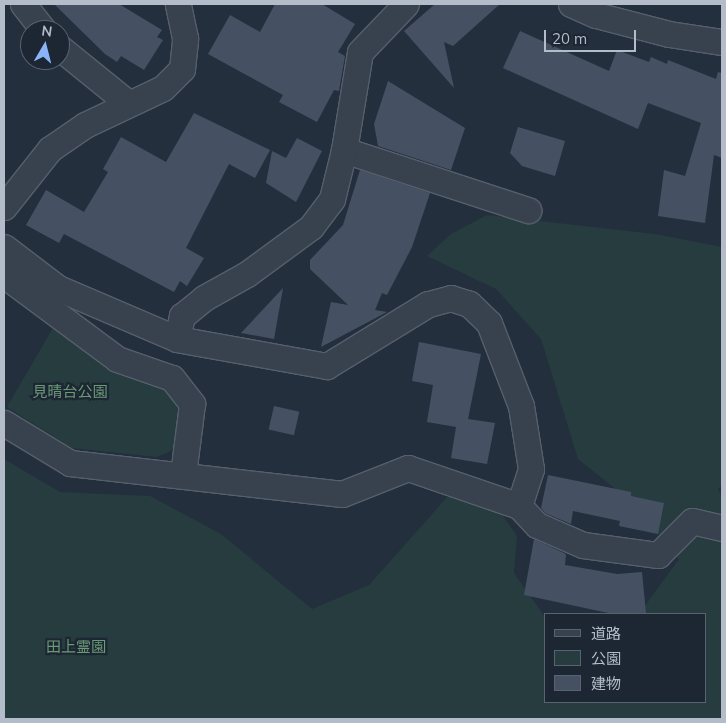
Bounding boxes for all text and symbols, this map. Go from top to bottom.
north arrow [20,20,70,70]
scale bar [546,20,638,52]
text: N [40,21,53,41]
text: 20 m [552,29,587,48]
park label: 見晴台公園 [33,383,107,401]
legend [544,613,706,703]
text: 道路 [591,624,621,643]
park label: 田上霊園 [46,638,106,656]
text: 公園 [591,649,621,668]
text: 建物 [591,674,621,693]

